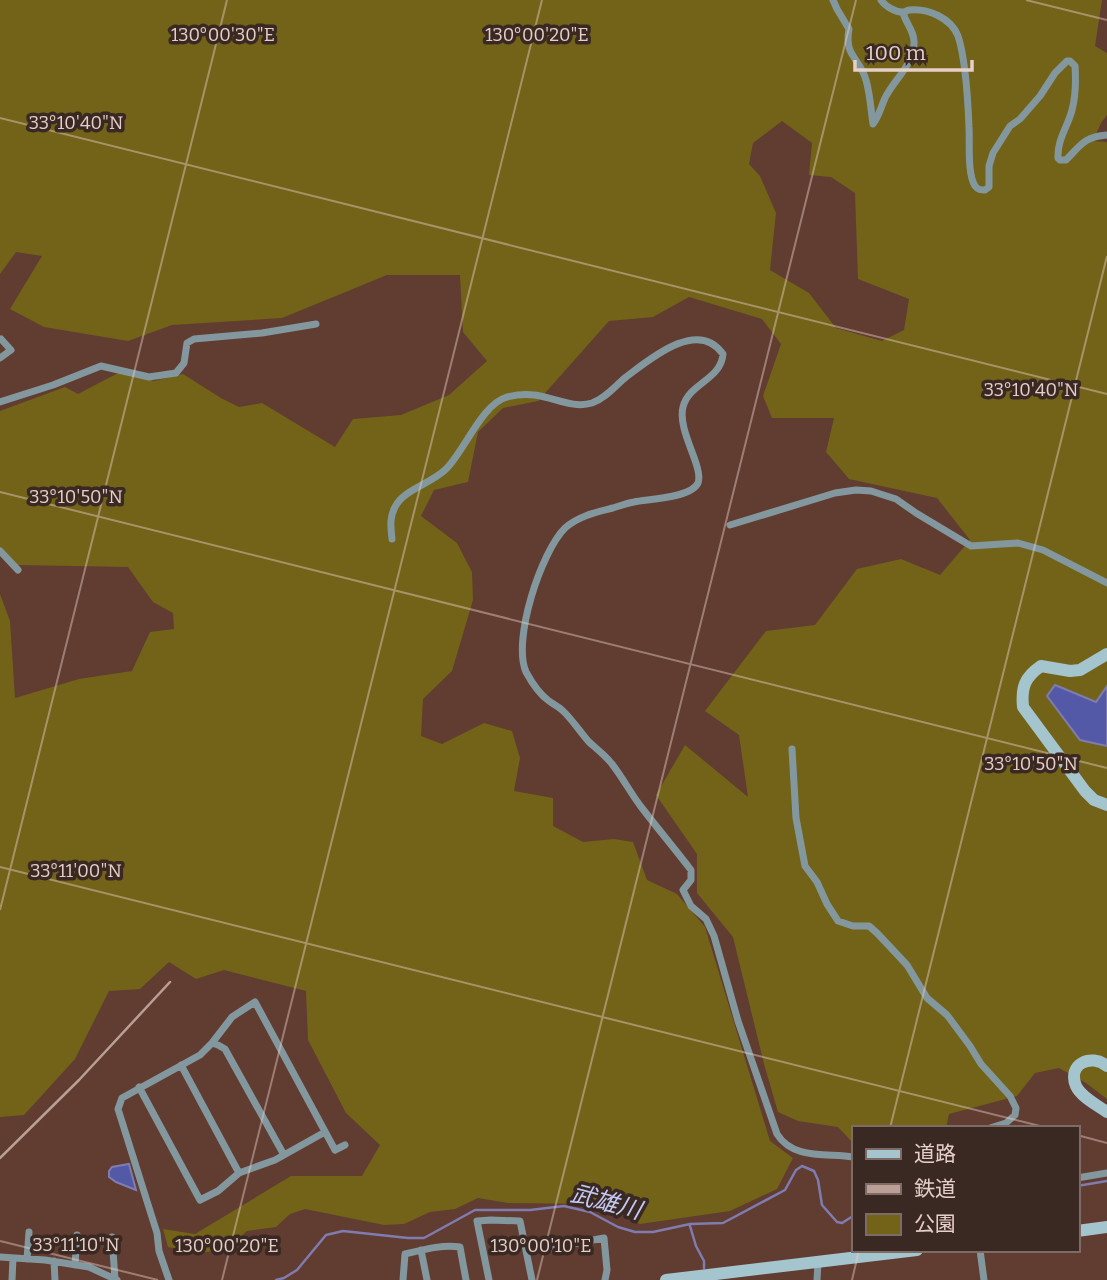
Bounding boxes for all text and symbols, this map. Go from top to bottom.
text: 130°00'30"E [171,24,275,46]
text: 130°00'20"E [485,24,589,46]
scale bar [855,28,972,72]
text: 100 m [866,40,926,66]
text: 33°10'40"N [29,112,123,134]
text: 33°10'40"N [984,379,1078,401]
text: 33°10'50"N [29,486,123,508]
text: 33°10'50"N [984,753,1078,775]
text: 33°11'00"N [30,860,122,882]
legend [852,1126,1079,1252]
text: 道路 [914,1141,956,1167]
text: 鉄道 [914,1176,956,1202]
water label: 武雄川 [568,1179,647,1226]
text: 公園 [914,1211,956,1237]
text: 33°11'10"N [32,1234,120,1256]
text: 130°00'20"E [175,1235,279,1257]
text: 130°00'10"E [491,1235,592,1257]

